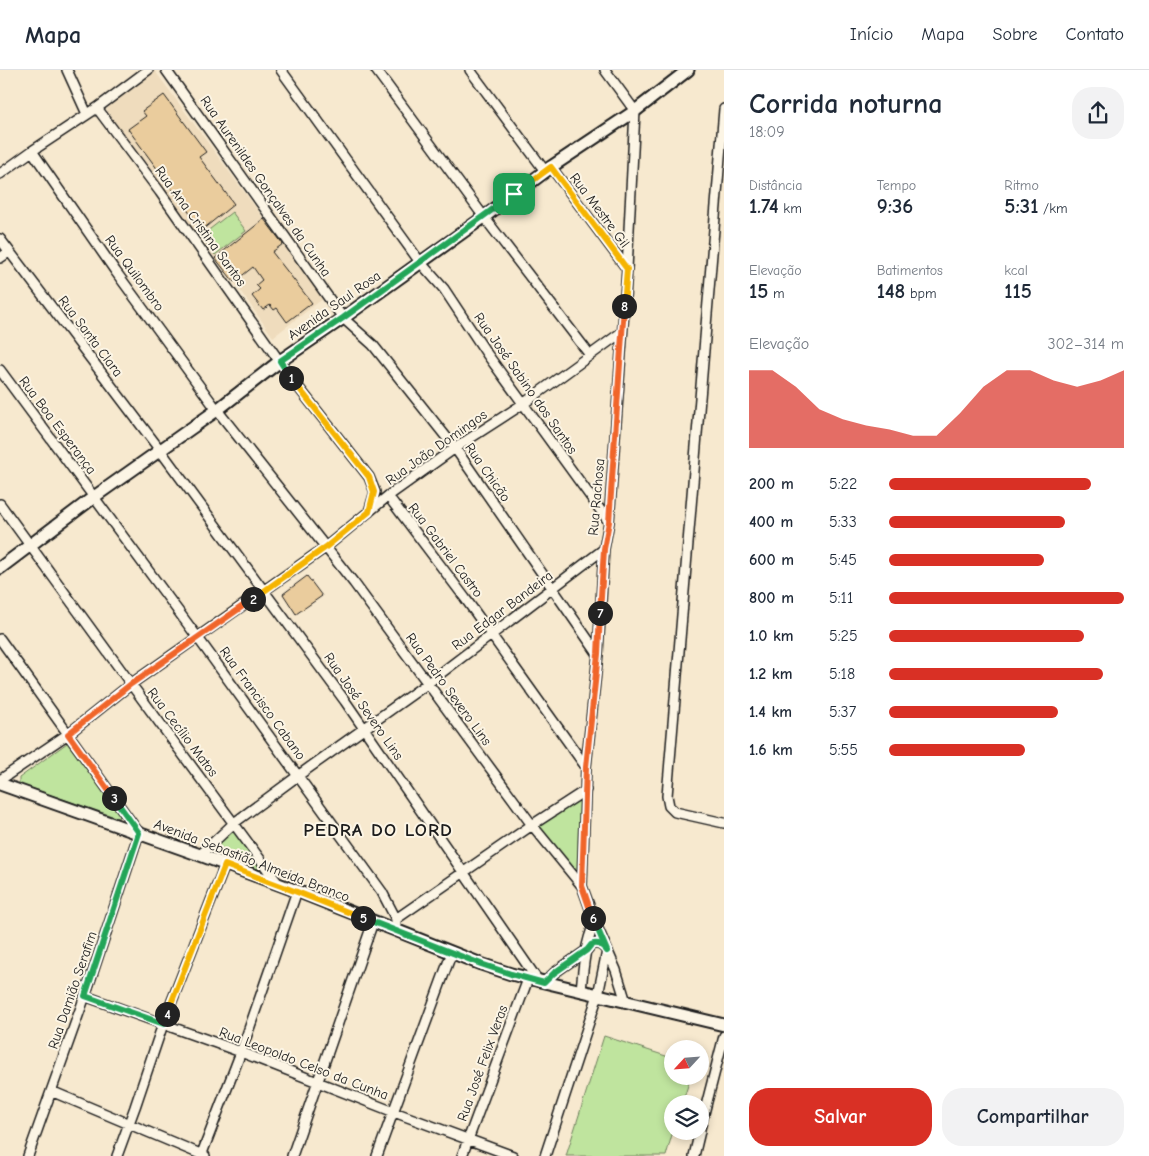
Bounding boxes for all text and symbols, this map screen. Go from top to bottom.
text: Mapa [25,21,81,49]
text: Início [850,24,893,45]
text: Mapa [921,24,964,45]
text: Sobre [992,24,1037,45]
text: Contato [1065,24,1124,45]
button: share [1072,87,1124,139]
text: Corrida noturna [749,88,942,120]
street label: Rua Aurenildes Gonçalves da Cunha [196,93,335,280]
text: 18:09 [749,123,785,141]
street label: Rua Ana Cristina Santos [151,163,250,290]
street label: Rua Mestre Gil [566,170,633,251]
pin [493,173,535,215]
text: Distância [749,177,803,194]
text: Tempo [877,177,916,194]
text: Ritmo [1004,177,1039,194]
icon: arrive [500,180,528,208]
text: 1.74 [749,194,779,218]
text: 9:36 [877,194,913,218]
text: 5:31 [1004,194,1038,218]
text: km [779,200,802,217]
text: /km [1038,200,1068,217]
street label: Rua Quilombro [101,232,168,315]
text: Elevação [749,262,802,279]
text: Batimentos [877,262,943,279]
text: kcal [1004,262,1028,279]
street label: Avenida Saul Rosa [285,267,384,344]
text: 15 [749,279,768,303]
text: 148 [877,279,905,303]
text: 115 [1004,279,1032,303]
text: m [768,285,785,302]
text: bpm [905,285,937,302]
street label: Rua Santa Clara [55,292,127,380]
pin: 8 [612,294,636,318]
text: 8 [621,298,628,315]
street label: Rua José Sabino dos Santos [470,309,581,457]
text: Elevação [749,335,809,353]
text: 302–314 m [1047,335,1124,353]
pin: 1 [278,366,304,390]
text: 1 [289,370,294,387]
street label: Rua Boa Esperança [15,373,100,478]
street label: Rua João Domingos [382,406,490,489]
street label: Rua Chicão [461,440,514,505]
street label: Rua Rachosa [585,458,608,536]
text: 200 m [749,475,794,493]
text: 5:22 [829,475,857,493]
street label: Rua Gabriel Castro [405,500,487,601]
text: 400 m [749,513,793,531]
text: 5:33 [829,513,857,531]
text: 600 m [749,551,794,569]
text: 5:45 [829,551,857,569]
street label: Rua Edgar Bandeira [448,567,556,654]
pin: 2 [240,586,266,612]
text: 800 m [749,589,794,607]
text: 5:11 [829,589,853,607]
text: 2 [250,591,257,608]
pin: 7 [588,600,612,626]
text: 7 [597,605,604,622]
text: 1.0 km [749,627,794,645]
text: 5:25 [829,627,858,645]
street label: Rua Pedro Severo Lins [402,630,495,749]
street label: Rua Francisco Cabano [216,643,309,763]
street label: Rua José Severo Lins [320,649,407,763]
text: 1.2 km [749,665,792,683]
text: 5:18 [829,665,855,683]
street label: Rua Cecílio Matos [144,684,222,780]
text: 1.4 km [749,703,792,721]
text: 5:37 [829,703,856,721]
text: 1.6 km [749,741,793,759]
text: 5:55 [829,741,858,759]
pin: 3 [102,786,126,810]
text: 3 [111,790,118,807]
street label: Avenida Sebastião Almeida Branco [152,815,352,906]
district label: PEDRA DO LORD [303,819,453,841]
pin: 5 [350,906,376,930]
pin: 6 [580,906,606,930]
text: 5 [360,910,367,927]
text: 6 [590,910,597,927]
street label: Rua Damião Serafim [44,929,101,1051]
pin: 4 [154,1002,180,1026]
street label: Rua José Felix Veras [454,1003,511,1124]
text: 4 [164,1006,171,1023]
street label: Rua Leopoldo Celso da Cunha [217,1023,391,1104]
north arrow [664,1040,709,1085]
map controls [664,1040,709,1140]
button: Salvar [749,1088,932,1146]
button: Compartilhar [942,1088,1124,1146]
button: layers [664,1095,709,1140]

